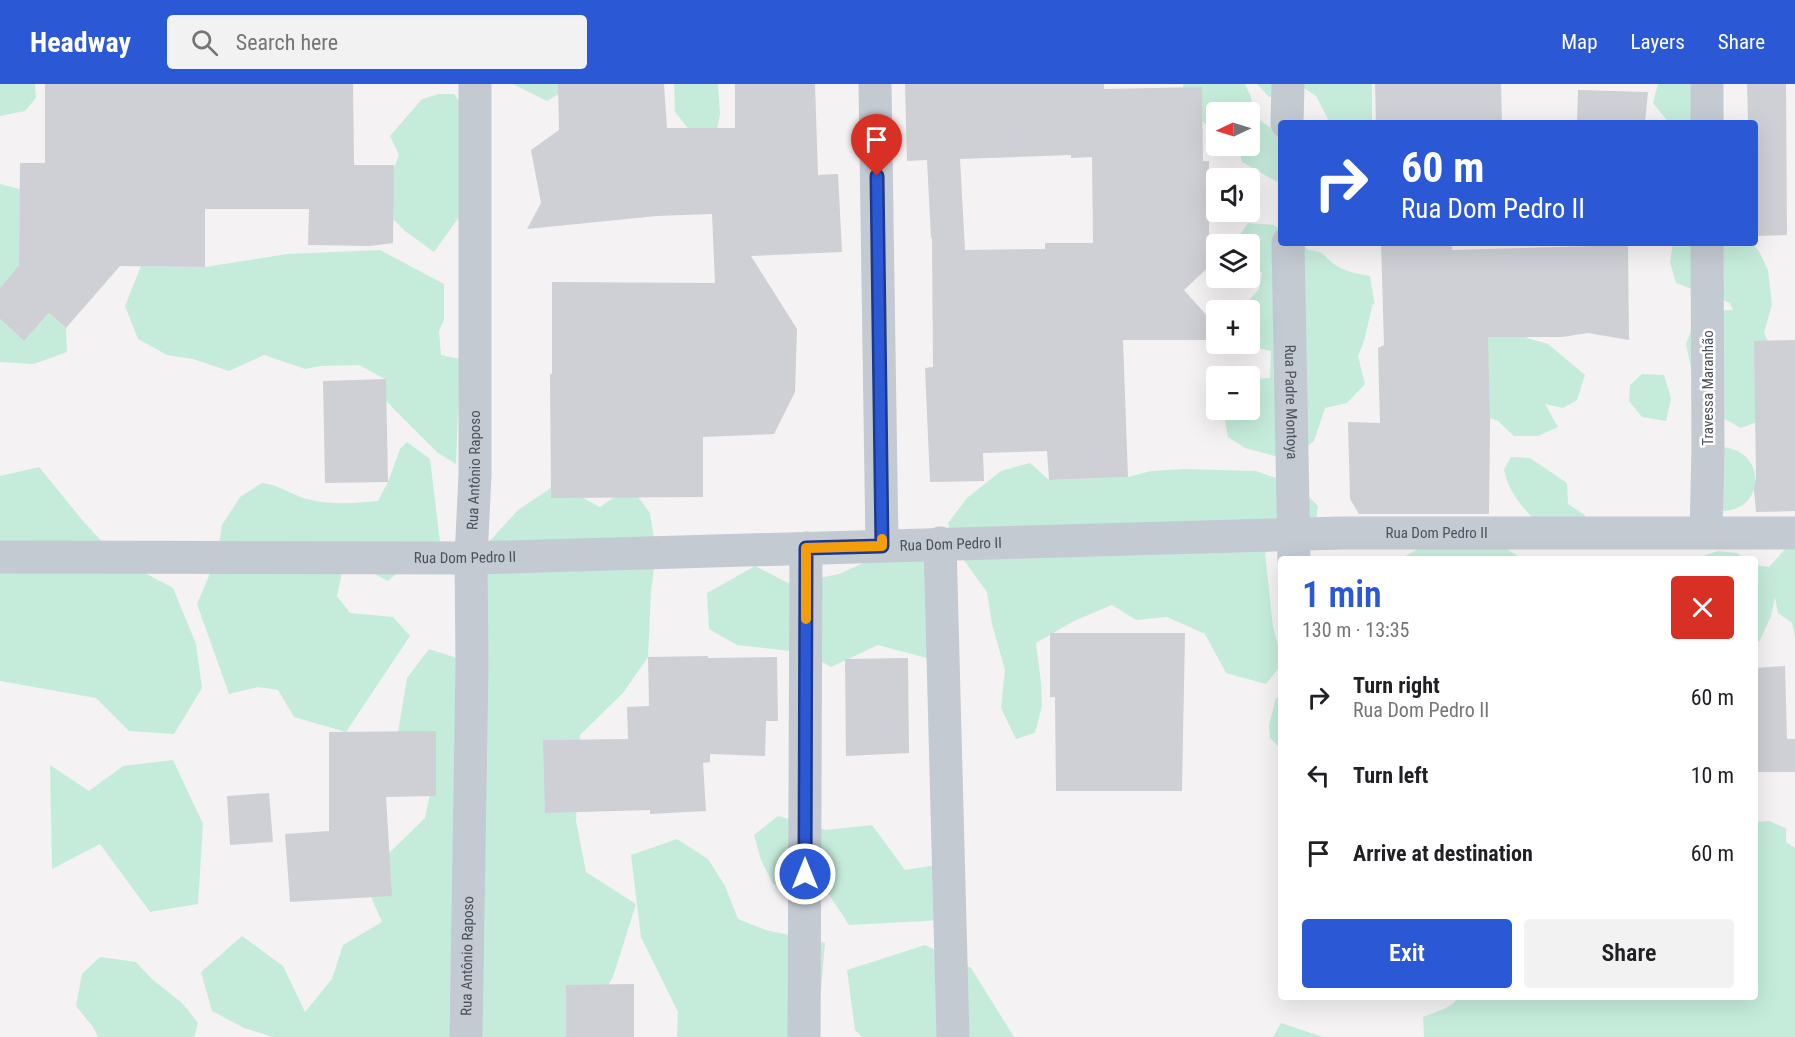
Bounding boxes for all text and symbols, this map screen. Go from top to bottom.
search box [167,15,587,69]
text: Headway [30,26,131,59]
icon: search [188,26,221,59]
text: Search here [236,30,338,55]
text: Map [1561,30,1598,54]
text: Layers [1631,30,1685,54]
text: Share [1718,30,1765,54]
north arrow [1206,102,1260,156]
map controls [1206,102,1260,420]
pin [851,114,902,176]
icon: arrive [860,123,893,156]
text: 60 m [1401,143,1484,192]
icon: right [1302,144,1380,222]
button: sound [1206,168,1260,222]
text: Rua Dom Pedro II [1401,193,1585,225]
button: layers [1206,234,1260,288]
button: + [1206,300,1260,354]
street label: Travessa Maranhão [1699,330,1717,446]
street label: Rua Padre Montoya [1281,344,1301,460]
button: − [1206,366,1260,420]
street label: Rua Antônio Raposo [463,410,484,530]
street label: Rua Dom Pedro II [1385,524,1488,542]
street label: Rua Dom Pedro II [899,534,1002,555]
street label: Rua Dom Pedro II [414,548,516,567]
text: 1 min [1302,574,1382,616]
button: close [1671,576,1734,639]
text: 130 m · 13:35 [1302,618,1409,642]
text: Turn right [1353,673,1440,698]
icon: right [1302,681,1335,714]
text: 60 m [1691,685,1734,710]
text: Rua Dom Pedro II [1353,698,1489,722]
icon: left [1302,759,1335,792]
text: Turn left [1353,763,1428,788]
text: 10 m [1691,763,1734,788]
icon: arrive [1302,837,1335,870]
text: Arrive at destination [1353,841,1533,866]
text: 60 m [1691,841,1734,866]
position arrow [773,842,837,906]
street label: Rua Antônio Raposo [457,896,477,1016]
button: Exit [1302,919,1512,988]
button: Share [1524,919,1734,988]

